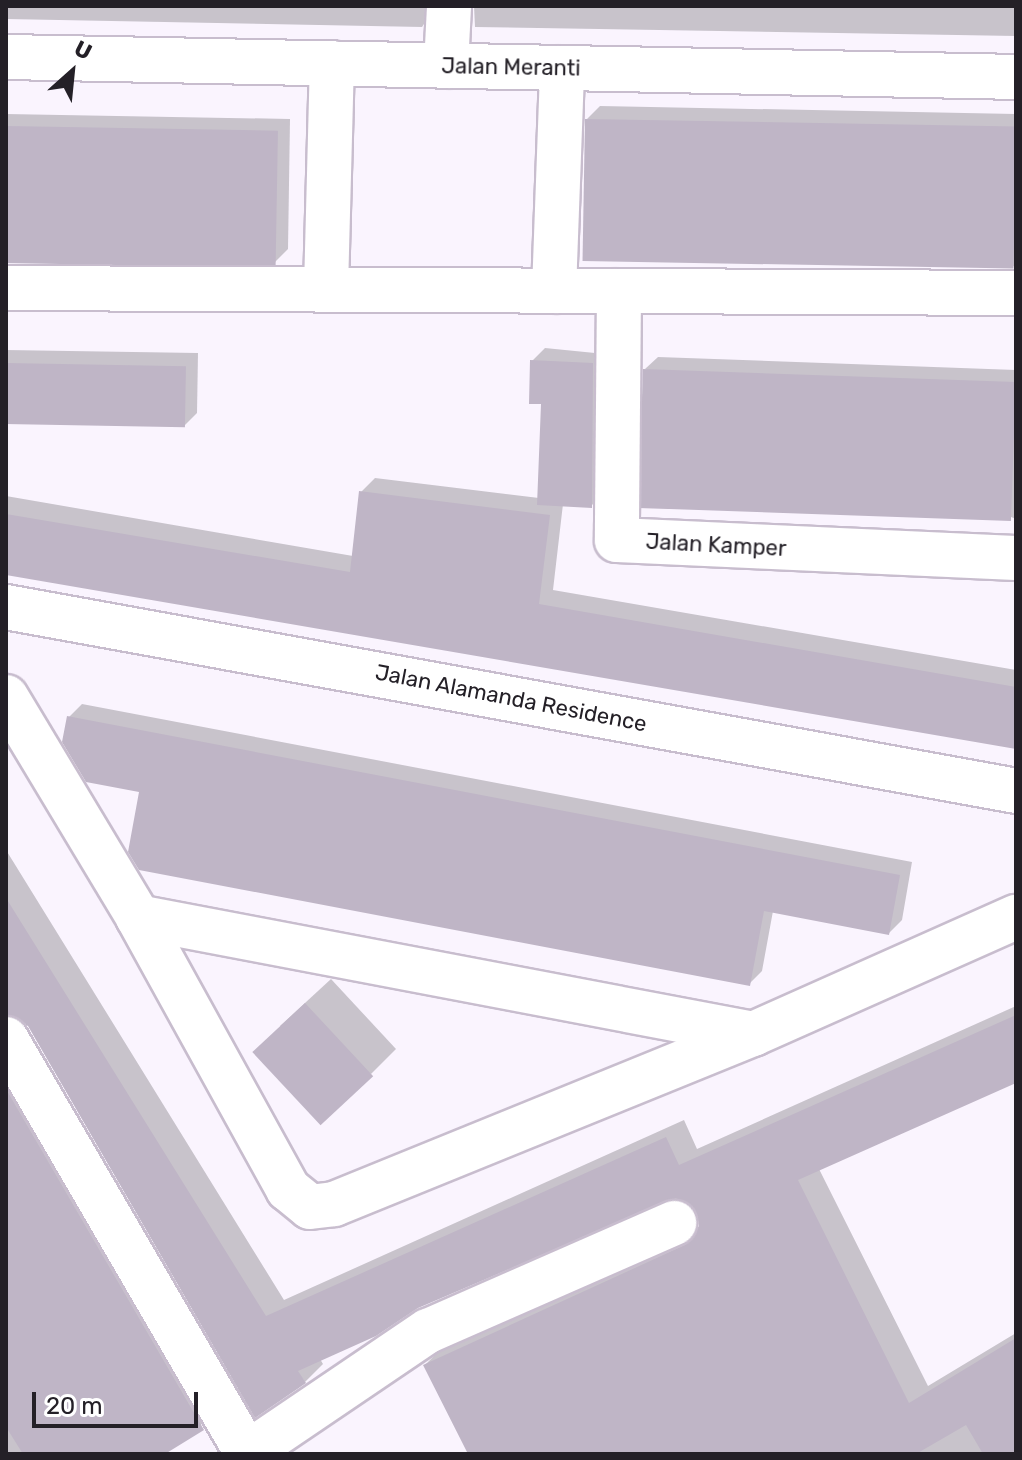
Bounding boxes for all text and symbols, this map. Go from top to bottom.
north arrow [32,32,112,112]
text: U [70,35,96,66]
street label: Jalan Meranti [441,53,581,81]
street label: Jalan Kamper [645,528,787,562]
street label: Jalan Alamanda Residence [373,659,649,737]
scale bar [36,1376,202,1426]
text: 20 m [46,1392,103,1420]

